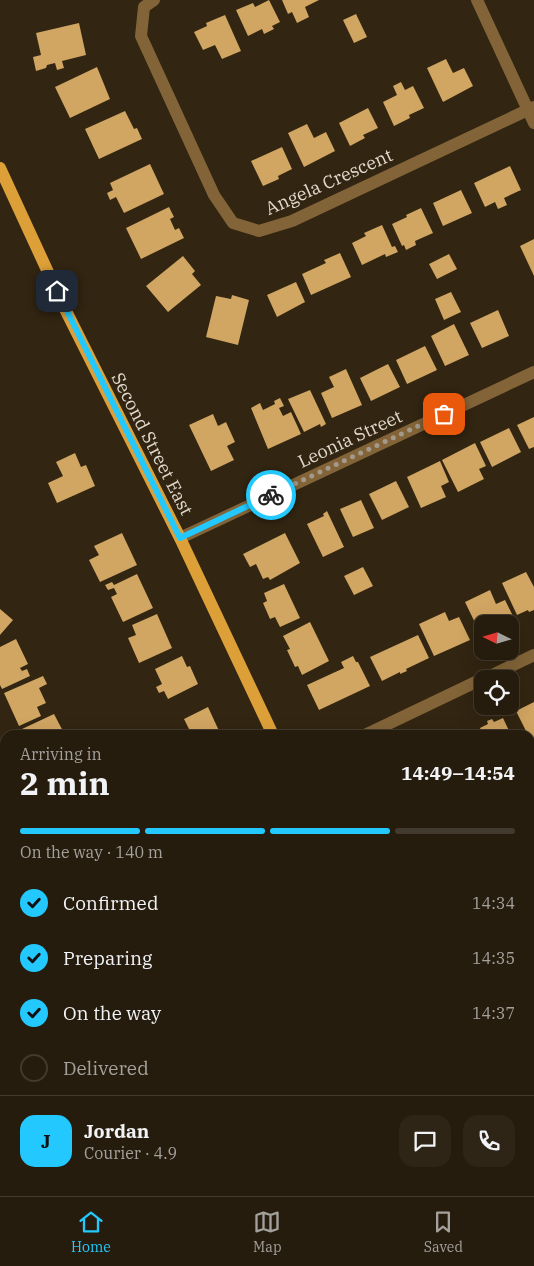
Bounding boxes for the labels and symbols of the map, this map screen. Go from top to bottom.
street label: Angela Crescent [262,143,396,220]
pin [36,270,78,312]
street label: Second Street East [107,369,198,519]
pin [423,393,465,435]
street label: Leonia Street [294,404,406,473]
courier [246,470,296,520]
north arrow [474,615,519,660]

